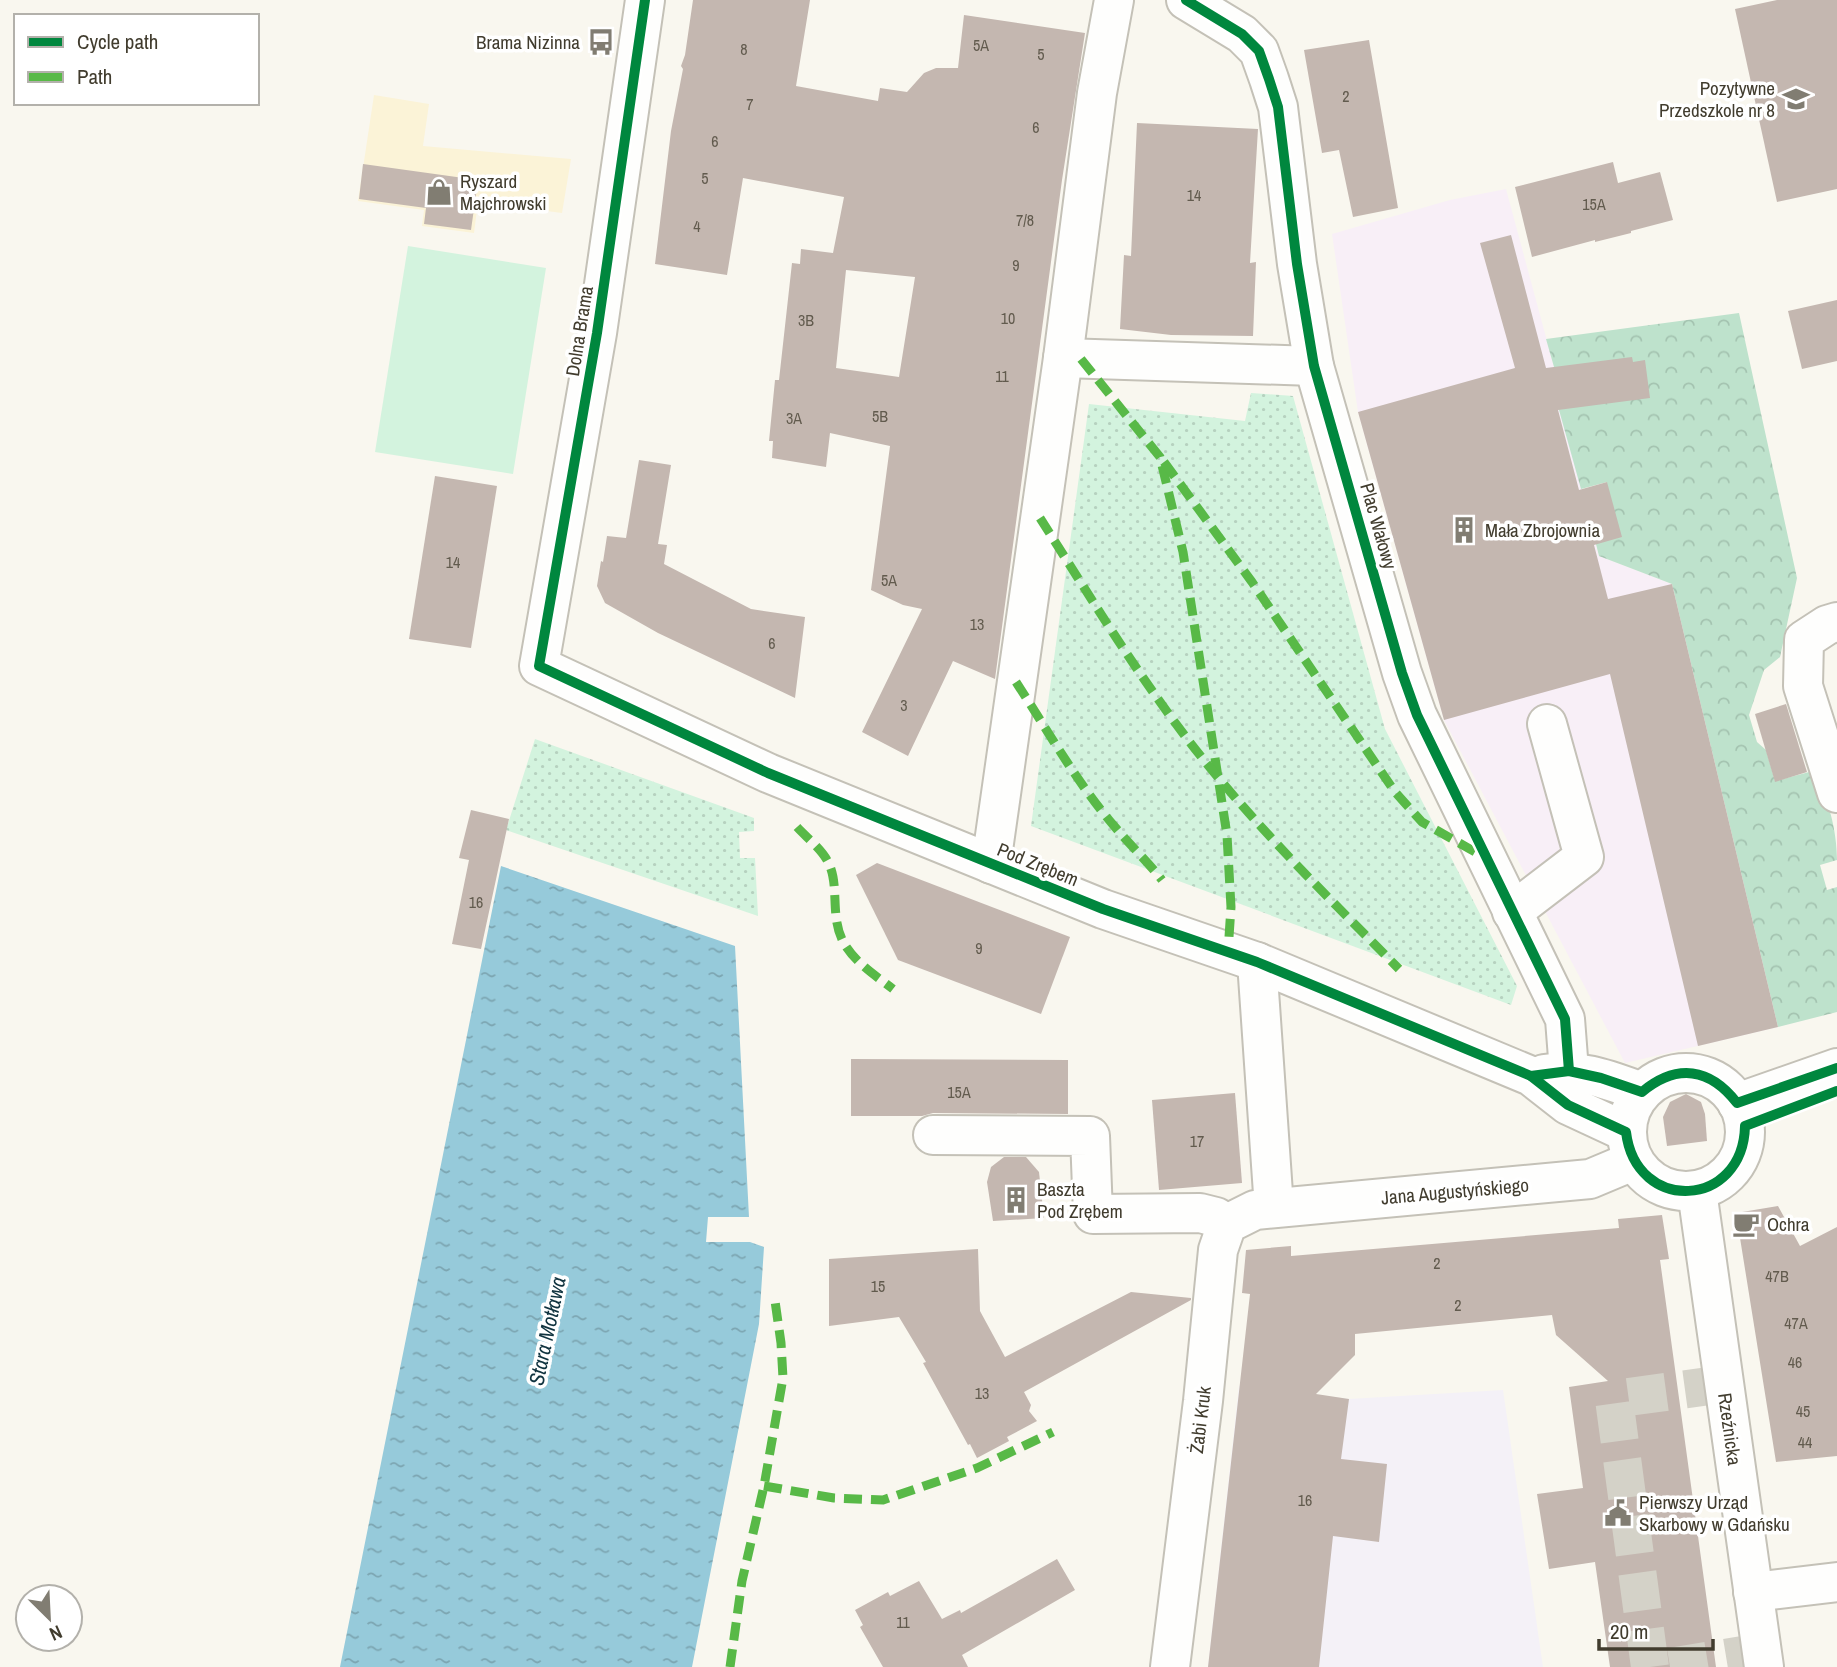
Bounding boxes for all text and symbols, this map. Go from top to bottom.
legend [14,14,259,105]
text: Cycle path [77,27,158,56]
bus stop icon: Brama Nizinna [586,27,616,57]
place label: Brama Nizinna [476,29,580,55]
house number: 5A [973,34,989,56]
house number: 8 [740,38,748,60]
house number: 5 [1037,43,1045,65]
text: Path [77,62,112,91]
place label: Pozytywne Przedszkole nr 8 [1659,75,1775,123]
school or university icon: Pozytywne Przedszkole nr 8 [1781,84,1811,114]
house number: 2 [1342,85,1350,107]
house number: 7 [746,93,754,115]
house number: 6 [1032,116,1040,138]
house number: 6 [711,130,719,152]
house number: 5 [701,167,709,189]
place label: Ryszard Majchrowski [460,168,547,216]
shop icon: Ryszard Majchrowski [424,177,454,207]
house number: 14 [1187,184,1201,206]
house number: 15A [1582,193,1606,215]
house number: 7/8 [1016,209,1034,231]
house number: 4 [693,215,701,237]
house number: 9 [1012,254,1020,276]
street label: Dolna Brama [559,284,599,378]
house number: 10 [1001,307,1015,329]
house number: 3B [798,309,814,331]
house number: 11 [995,365,1010,387]
house number: 5B [872,405,888,427]
house number: 3A [786,407,802,429]
street label: Plac Wałowy [1354,480,1404,572]
building icon: Mała Zbrojownia [1449,515,1479,545]
place label: Mała Zbrojownia [1485,517,1600,543]
house number: 14 [446,551,460,573]
house number: 5A [881,569,897,591]
house number: 13 [970,613,984,635]
house number: 6 [768,632,776,654]
house number: 3 [900,694,908,716]
street label: Pod Zrębem [993,836,1083,892]
house number: 16 [469,891,483,913]
house number: 9 [975,937,983,959]
house number: 15A [947,1081,971,1103]
house number: 17 [1190,1130,1204,1152]
street label: Jana Augustyńskiego [1380,1172,1530,1210]
place label: Baszta Pod Zrębem [1037,1176,1123,1224]
building icon: Baszta Pod Zrębem [1001,1185,1031,1215]
cafe icon: Ochra [1731,1209,1761,1239]
place label: Ochra [1767,1211,1810,1237]
house number: 2 [1433,1252,1441,1274]
house number: 47B [1765,1265,1789,1287]
water label: Stara Motława [521,1274,573,1388]
house number: 15 [871,1275,885,1297]
house number: 2 [1454,1294,1462,1316]
house number: 47A [1784,1312,1808,1334]
house number: 46 [1788,1351,1802,1373]
house number: 13 [975,1382,989,1404]
street label: Żabi Kruk [1183,1385,1217,1455]
street label: Rzeźnicka [1712,1391,1748,1467]
house number: 45 [1796,1400,1810,1422]
house number: 44 [1798,1431,1812,1453]
house number: 16 [1298,1489,1312,1511]
place label: Pierwszy Urząd Skarbowy w Gdańsku [1639,1489,1790,1537]
public building icon: Pierwszy Urząd Skarbowy w Gdańsku [1603,1498,1633,1528]
north arrow [14,1583,84,1653]
scale bar [1599,1608,1713,1652]
house number: 11 [896,1611,911,1633]
text: 20 m [1610,1617,1648,1646]
text: N [45,1619,66,1648]

